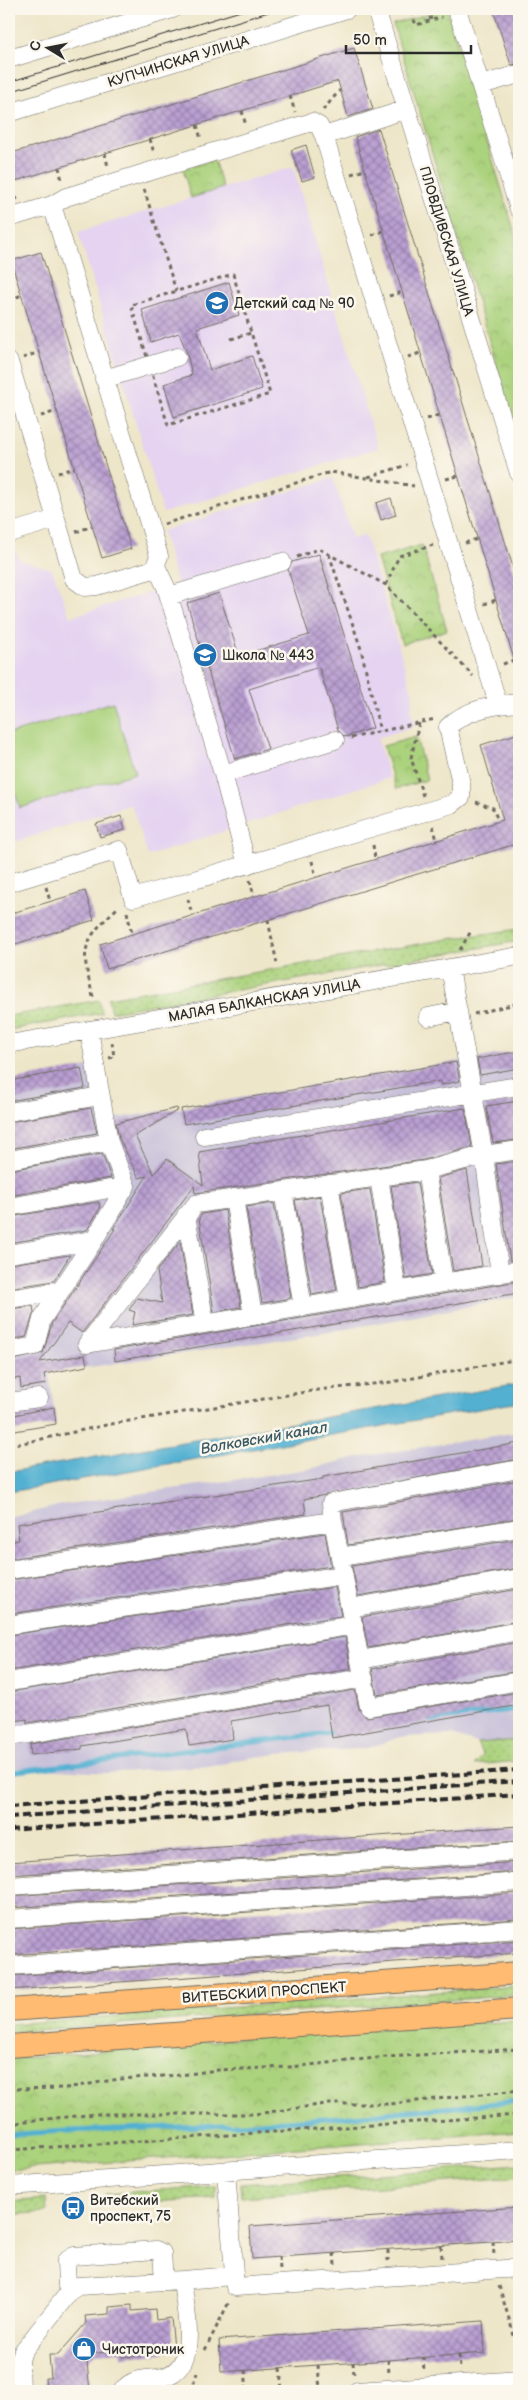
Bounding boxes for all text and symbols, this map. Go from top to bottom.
north arrow [22,22,72,72]
scale bar [346,22,470,54]
text: 50 m [353,31,387,50]
street label: КУПЧИНСКАЯ УЛИЦА [105,32,251,91]
text: С [26,39,45,52]
street label: ПЛОВДИВСКАЯ УЛИЦА [416,164,478,319]
school or university icon: Детский сад № 90 [204,290,230,316]
place label: Детский сад № 90 [234,295,354,312]
school or university icon: Школа № 443 [192,642,218,668]
place label: Школа № 443 [222,647,314,664]
street label: МАЛАЯ БАЛКАНСКАЯ УЛИЦА [167,975,362,1026]
water label: Волковский канал [199,1418,330,1459]
street label: ВИТЕБСКИЙ ПРОСПЕКТ [181,1978,348,2007]
place label: Витебский проспект, 75 [90,2192,171,2225]
bus stop icon: Витебский проспект, 75 [60,2195,86,2221]
shop icon: Чистотроник [71,2336,97,2362]
place label: Чистотроник [102,2341,185,2358]

